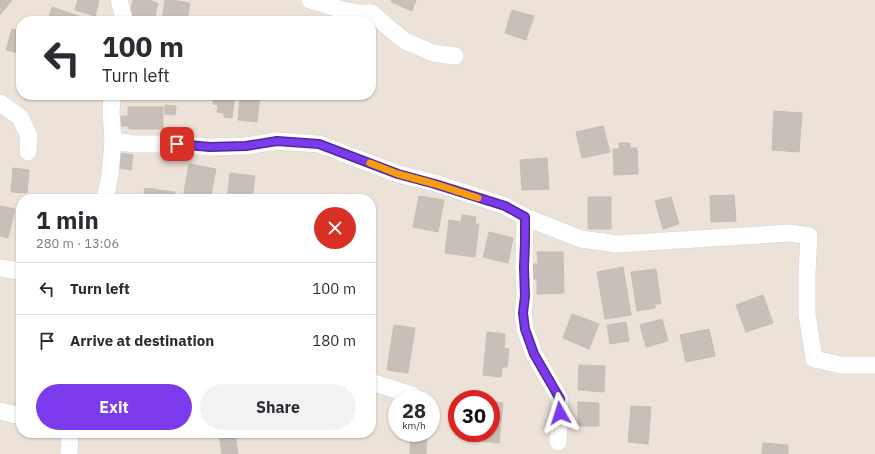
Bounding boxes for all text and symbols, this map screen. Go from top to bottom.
text: 100 m [102,28,184,65]
icon: left [36,32,88,84]
text: Turn left [102,64,170,87]
pin [160,127,194,161]
icon: arrive [166,133,188,155]
text: 1 min [36,204,99,236]
button: close [314,207,356,249]
text: 280 m · 13:06 [36,235,119,252]
icon: left [36,278,58,300]
text: Turn left [70,279,130,298]
text: 100 m [312,279,356,298]
icon: arrive [36,330,58,352]
text: Arrive at destination [70,331,214,350]
text: 180 m [312,331,356,350]
button: Exit [36,384,192,430]
button: Share [200,384,356,430]
speed limit sign: 30 [448,390,500,442]
position arrow [539,392,581,434]
text: 28 [402,397,426,424]
text: km/h [402,419,426,432]

